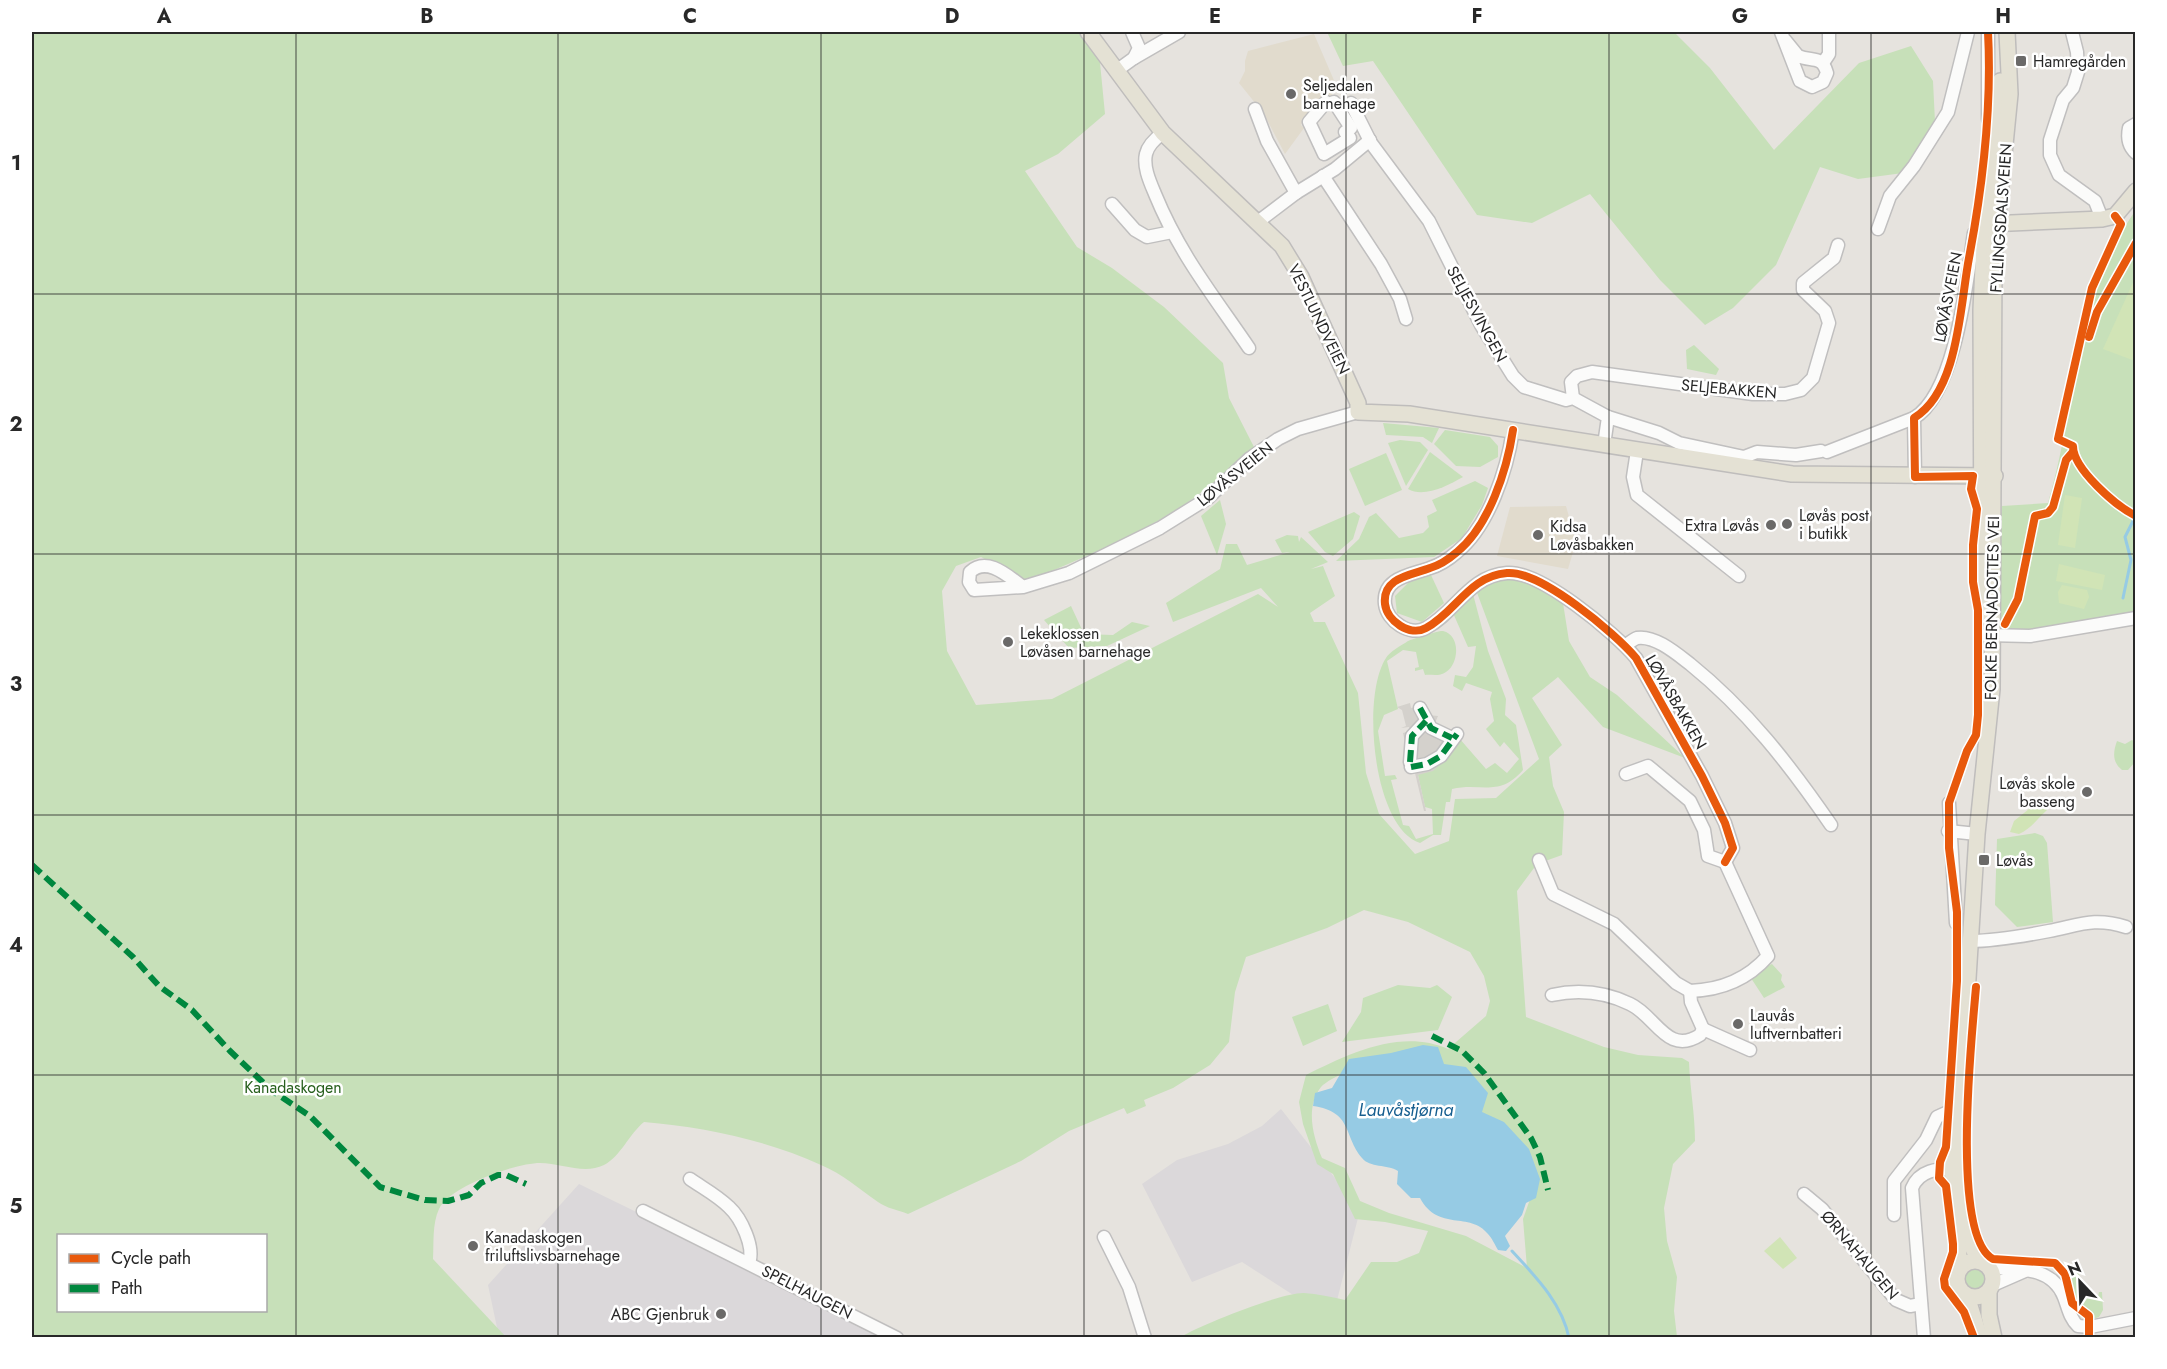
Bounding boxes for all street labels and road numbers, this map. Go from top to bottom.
street label: FYLLINGSDALSVEIEN [1984,142,2018,294]
street label: LØVÅSVEIEN [1928,250,1968,344]
street label: VESTLUNDVEIEN [1282,260,1356,378]
street label: SELJESVINGEN [1441,262,1513,366]
street label: SELJEBAKKEN [1680,373,1778,405]
street label: LØVÅSVEIEN [1192,436,1278,512]
street label: FOLKE BERNADOTTES VEI [1979,516,2005,700]
street label: LØVÅSBAKKEN [1640,650,1712,754]
street label: ØRNAHAUGEN [1816,1205,1904,1305]
street label: SPELHAUGEN [758,1259,856,1325]

